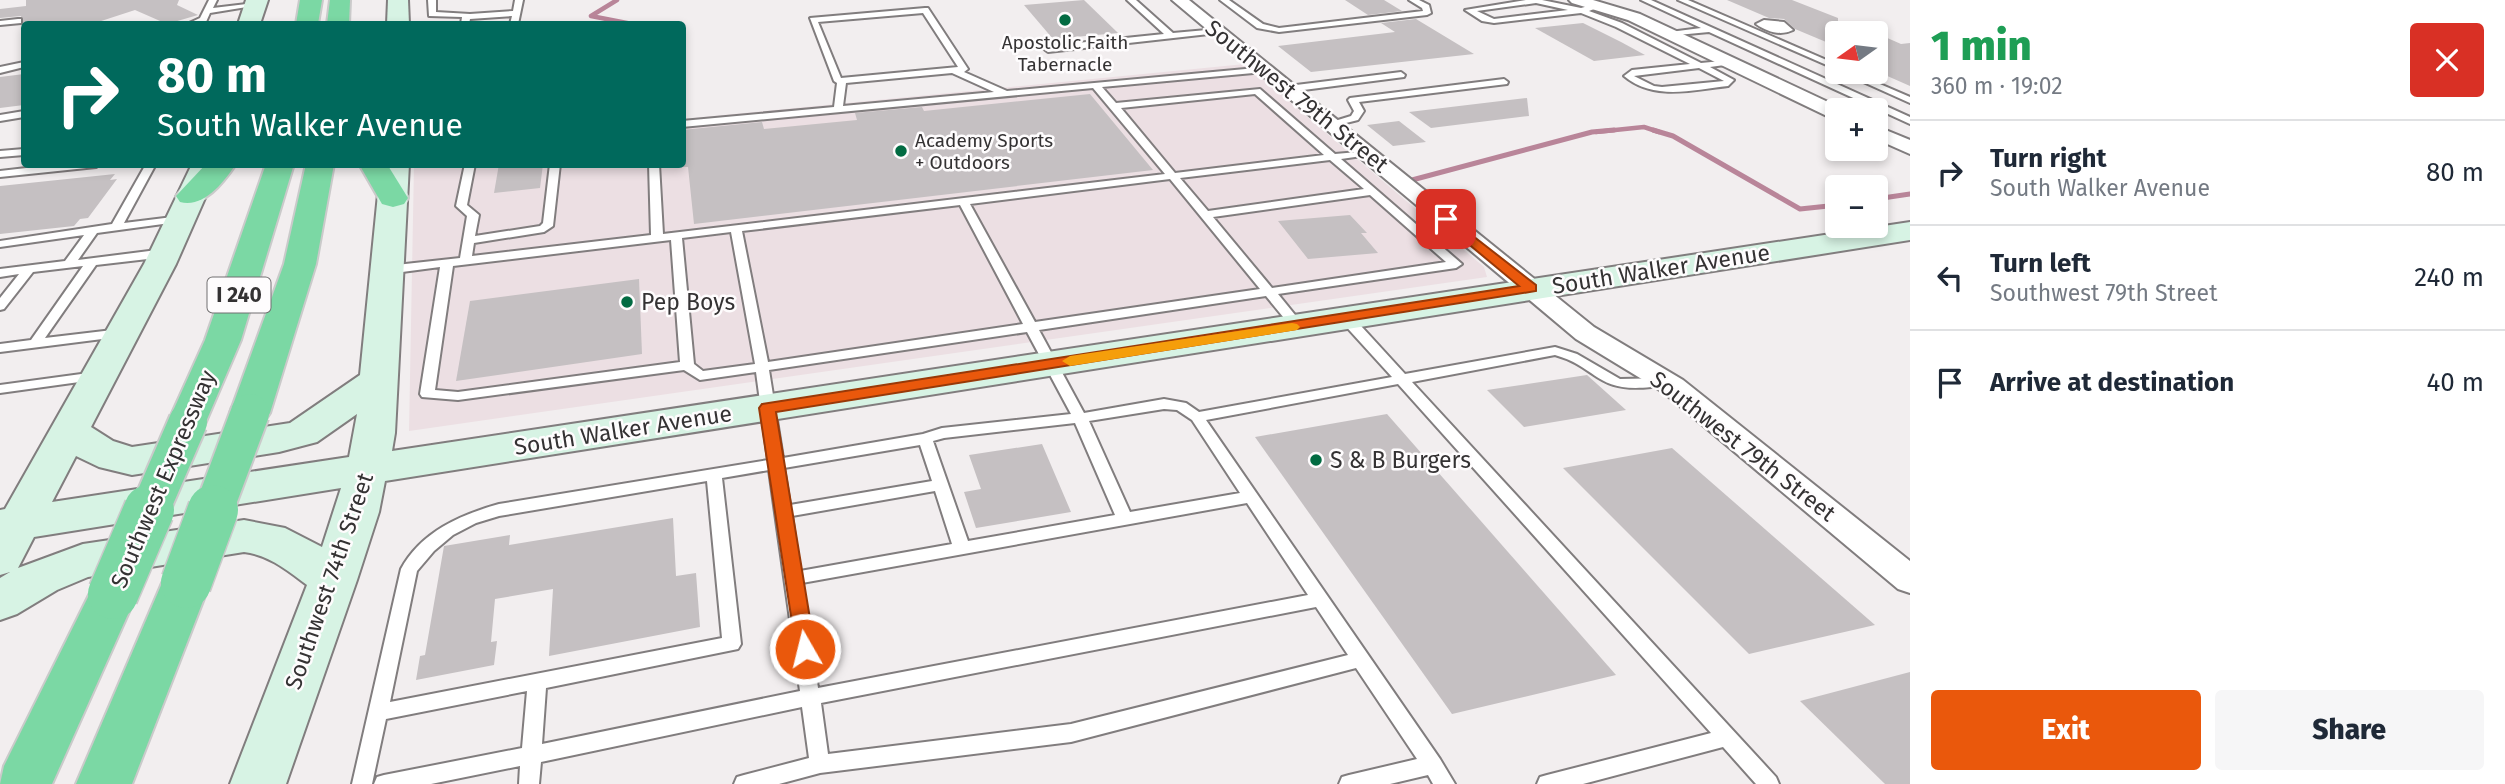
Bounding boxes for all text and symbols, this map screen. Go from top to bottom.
marker: Apostolic Faith Tabernacle [1057,12,1073,28]
street label: Southwest 79th Street [1200,14,1395,179]
north arrow [1825,21,1888,84]
map controls [1825,21,1888,238]
text: 1 min [1931,21,2032,71]
button: close [2410,23,2484,97]
place label: Apostolic Faith Tabernacle [1002,31,1128,76]
text: 80 m [157,46,267,105]
icon: right [42,49,133,140]
text: 360 m · 19:02 [1931,72,2063,100]
button: + [1825,98,1888,161]
text: South Walker Avenue [157,106,463,144]
place label: Academy Sports + Outdoors [915,129,1053,174]
marker: Academy Sports + Outdoors [893,143,909,159]
text: Turn right [1990,143,2107,174]
icon: right [1931,154,1969,192]
text: 80 m [2426,157,2484,188]
text: South Walker Avenue [1990,174,2210,202]
button: − [1825,175,1888,238]
pin [1416,189,1476,249]
icon: arrive [1427,200,1465,238]
street label: South Walker Avenue [1550,238,1772,300]
text: Turn left [1990,248,2091,279]
icon: left [1931,259,1969,297]
text: 240 m [2414,262,2484,293]
road number: I 240 [208,278,270,312]
text: Southwest 79th Street [1990,279,2217,307]
place label: Pep Boys [641,288,735,316]
marker: Pep Boys [619,294,635,310]
icon: arrive [1931,364,1969,402]
street label: Southwest Expressway [104,365,222,592]
street label: Southwest 79th Street [1645,365,1842,527]
text: Arrive at destination [1990,367,2234,398]
text: 40 m [2426,367,2484,398]
street label: South Walker Avenue [512,399,734,461]
place label: S & B Burgers [1330,446,1471,474]
marker: S & B Burgers [1308,452,1324,468]
street label: Southwest 74th Street [279,468,379,693]
position arrow [768,612,842,686]
button: Exit [1931,690,2201,770]
button: Share [2215,690,2484,770]

